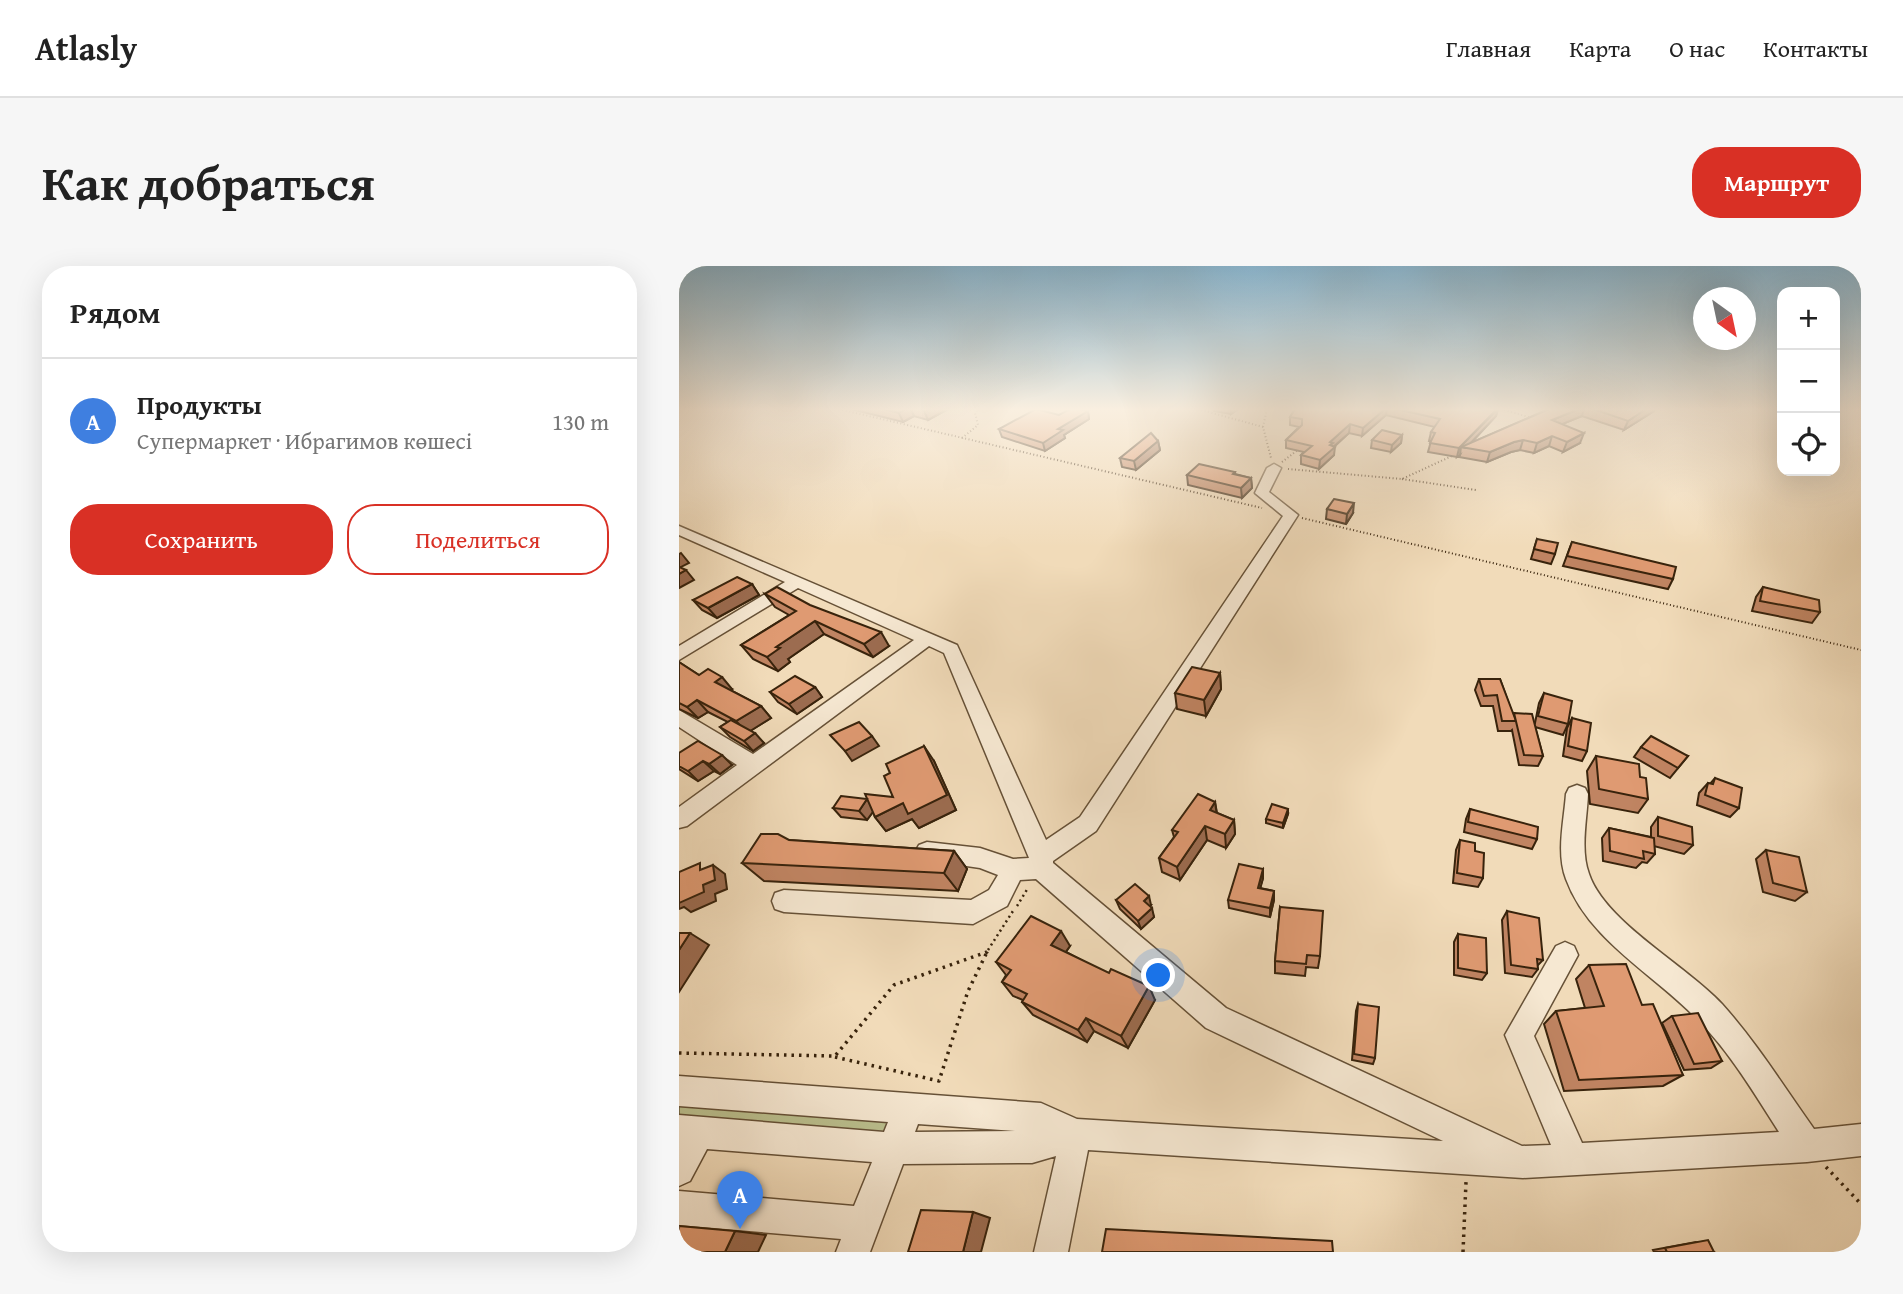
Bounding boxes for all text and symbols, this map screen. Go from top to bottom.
text: Atlasly [35,24,137,72]
text: Главная [1446,31,1531,66]
text: Карта [1569,31,1631,66]
text: О нас [1669,31,1725,66]
text: Контакты [1763,31,1868,66]
text: Как добраться [42,146,375,218]
button: Маршрут [1692,147,1861,218]
north arrow [1693,287,1756,350]
map controls [1777,287,1840,476]
button: + [1777,287,1840,350]
text: Рядом [70,290,161,334]
button: − [1777,350,1840,413]
text: Продукты [137,385,262,424]
text: A [86,405,100,438]
text: 130 m [552,405,609,438]
button: locate [1777,413,1840,476]
text: Супермаркет · Ибрагимов көшесі [137,424,472,457]
button: Сохранить [70,504,333,575]
button: Поделиться [347,504,609,575]
your location [1141,958,1175,992]
pin: A [717,1171,763,1229]

